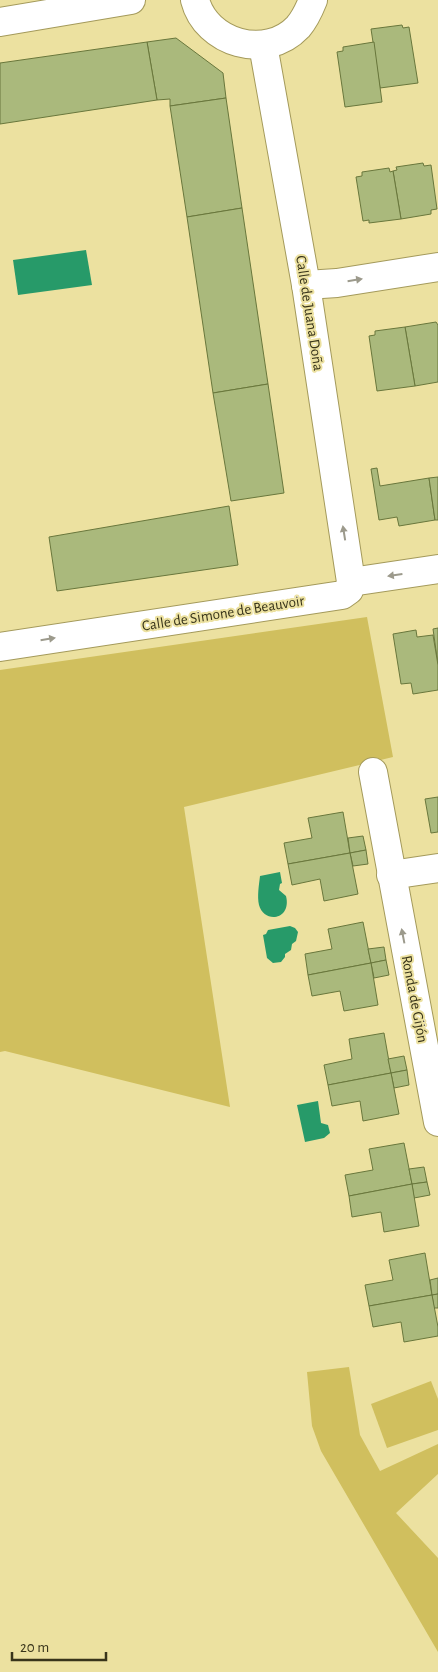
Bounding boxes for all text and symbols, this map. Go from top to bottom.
street label: Calle de Juana Doña [293,254,326,372]
one-way arrow [347,276,363,284]
one-way arrow [339,525,347,541]
one-way arrow [386,572,402,580]
street label: Calle de Simone de Beauvoir [141,593,305,634]
one-way arrow [41,635,57,643]
one-way arrow [399,929,407,944]
street label: Ronda de Gijón [399,954,430,1044]
scale bar [12,1630,106,1662]
text: 20 m [20,1640,49,1655]

